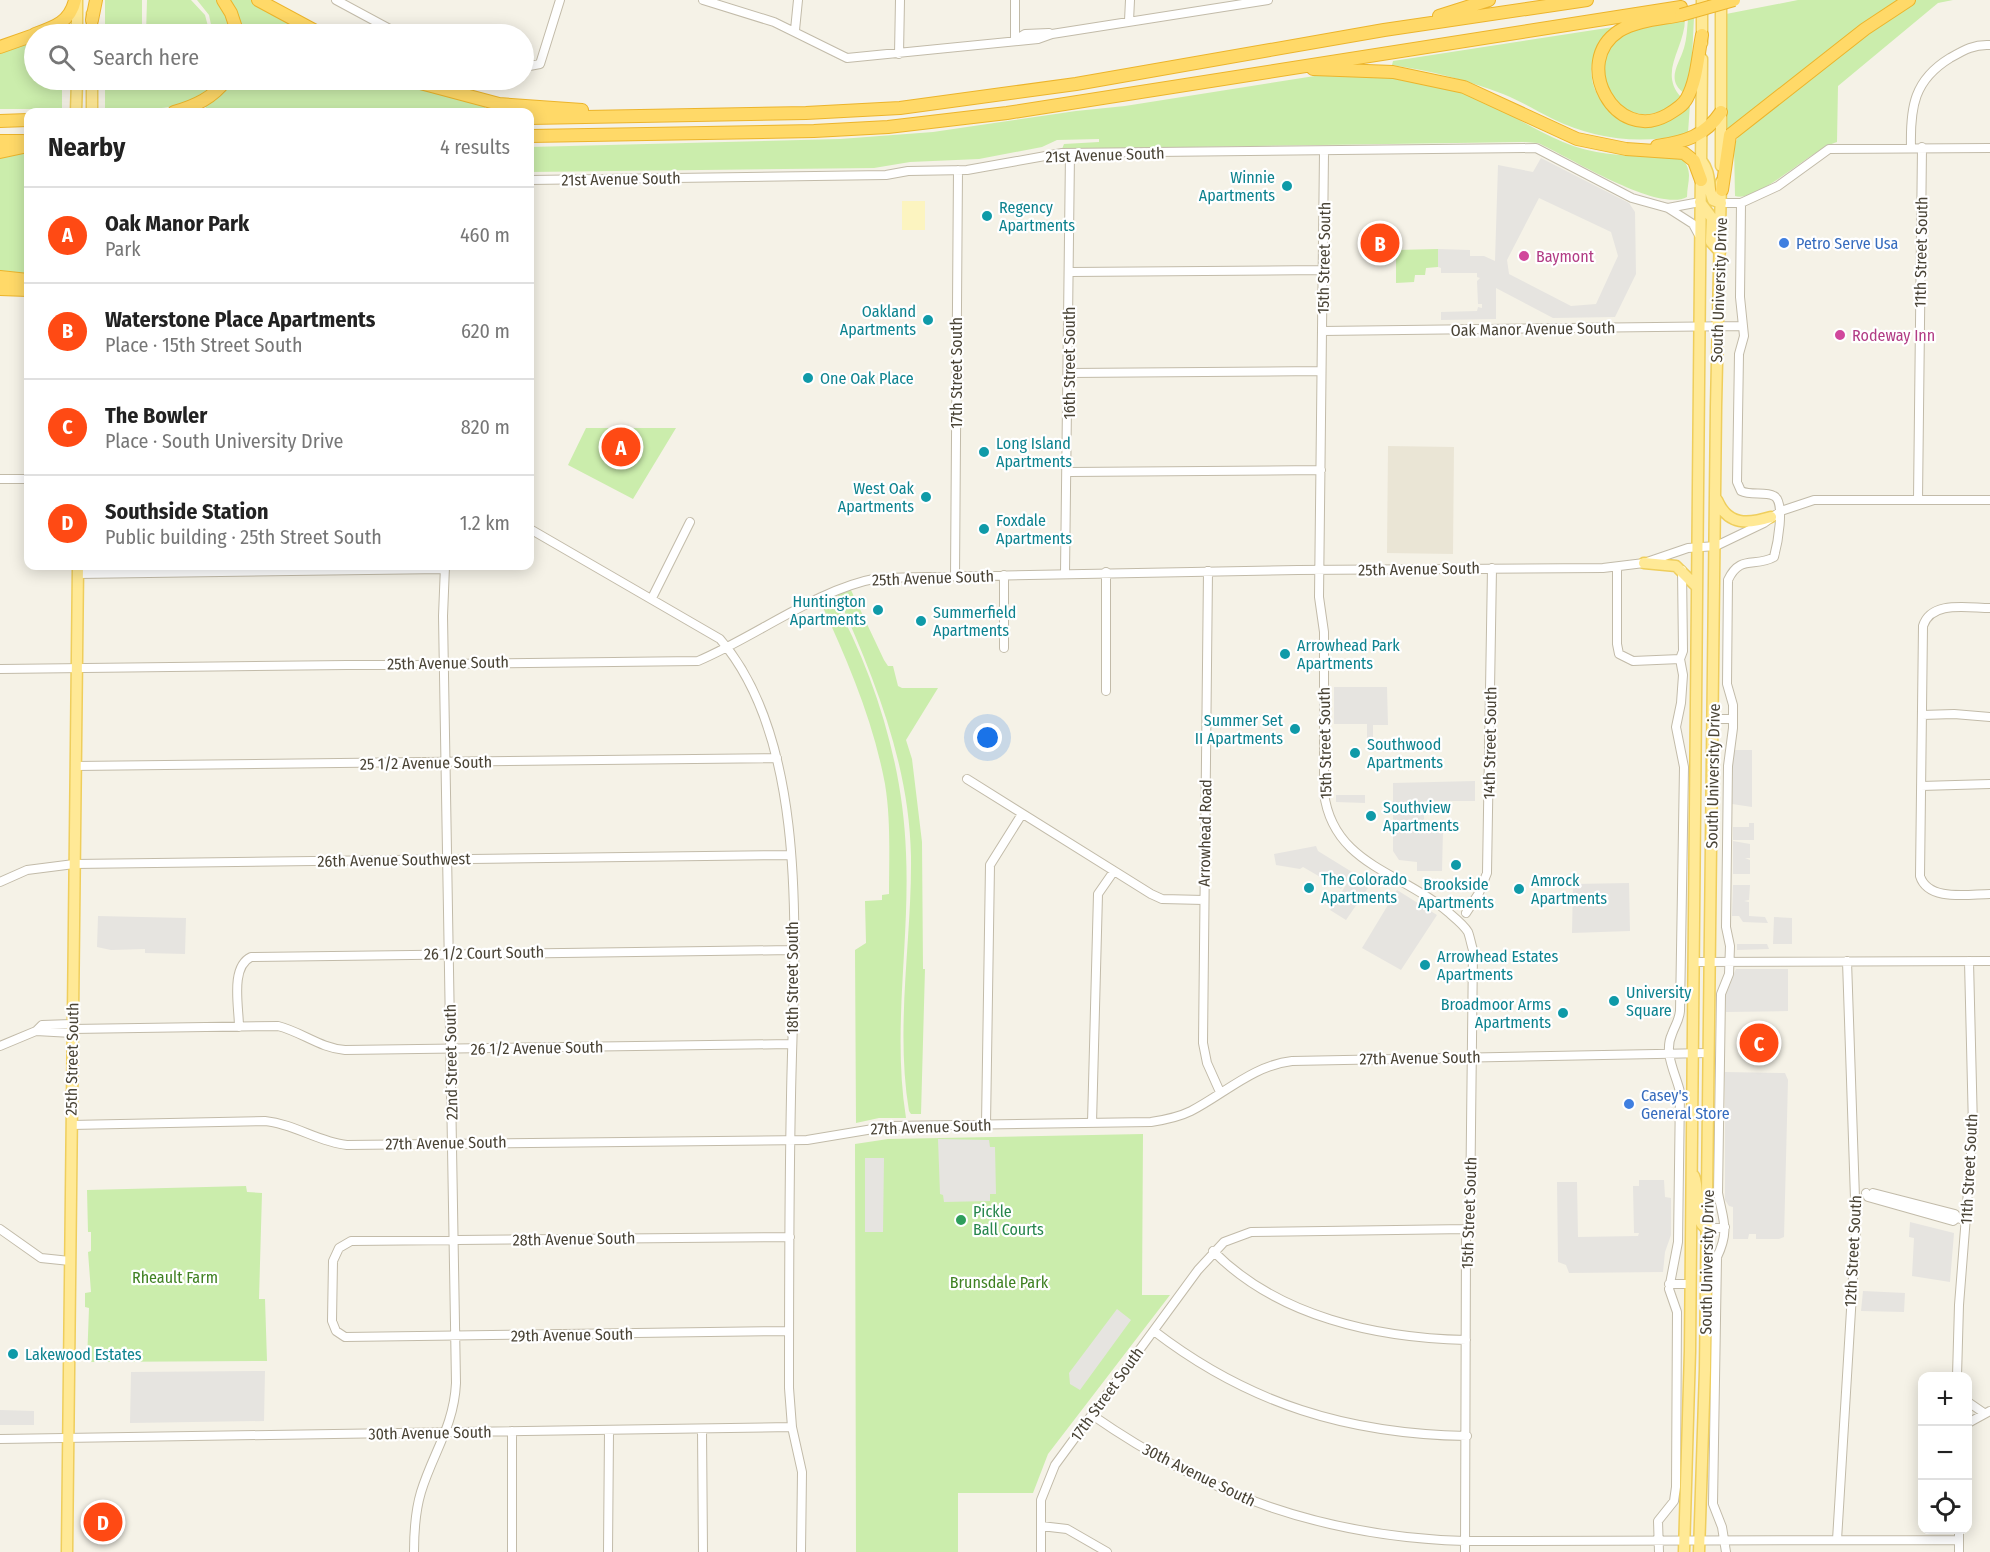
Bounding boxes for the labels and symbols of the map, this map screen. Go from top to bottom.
street label: 21st Avenue South [1045,143,1165,167]
street label: 21st Avenue South [561,168,681,190]
place label: Winnie Apartments [1199,168,1275,205]
marker: Winnie Apartments [1280,179,1294,193]
street label: 11th Street South [1911,196,1931,308]
place label: Regency Apartments [999,198,1075,235]
street label: 15th Street South [1314,202,1334,314]
marker: Regency Apartments [980,209,994,223]
street label: South University Drive [1707,217,1731,363]
pin: B [1360,220,1400,266]
place label: Petro Serve Usa [1796,234,1899,253]
marker: Petro Serve Usa [1777,236,1791,250]
place label: Baymont [1536,247,1595,266]
marker: Baymont [1517,249,1531,263]
place label: Oakland Apartments [840,302,916,339]
street label: 16th Street South [1060,306,1079,420]
marker: Oakland Apartments [921,313,935,327]
street label: 17th Street South [947,317,966,429]
street label: Oak Manor Avenue South [1451,318,1615,340]
place label: Rodeway Inn [1852,326,1935,345]
marker: Rodeway Inn [1833,328,1847,342]
place label: One Oak Place [820,369,914,388]
marker: One Oak Place [801,371,815,385]
pin: A [602,424,640,470]
place label: Long Island Apartments [996,434,1072,471]
marker: Long Island Apartments [977,445,991,459]
place label: West Oak Apartments [838,479,915,516]
marker: West Oak Apartments [919,490,933,504]
place label: Foxdale Apartments [996,511,1072,548]
marker: Foxdale Apartments [977,522,991,536]
street label: 25th Avenue South [1358,558,1480,580]
street label: 25th Avenue South [872,566,994,590]
place label: Huntington Apartments [790,592,866,629]
marker: Huntington Apartments [871,603,885,617]
place label: Summerfield Apartments [933,603,1016,640]
marker: Summerfield Apartments [914,614,928,628]
place label: Arrowhead Park Apartments [1297,636,1400,673]
marker: Arrowhead Park Apartments [1278,647,1292,661]
street label: 25th Avenue South [387,652,509,674]
street label: 14th Street South [1480,686,1500,800]
street label: 15th Street South [1315,687,1335,799]
street label: South University Drive [1702,703,1724,849]
place label: Summer Set II Apartments [1195,711,1284,748]
marker: Summer Set II Apartments [1288,722,1302,736]
your location [973,723,1002,752]
place label: Southwood Apartments [1367,735,1443,772]
marker: Southwood Apartments [1348,746,1362,760]
street label: 25 1/2 Avenue South [360,752,492,774]
street label: Arrowhead Road [1195,779,1215,887]
place label: Southview Apartments [1383,798,1459,835]
marker: Southview Apartments [1364,809,1378,823]
street label: 26th Avenue Southwest [317,849,471,871]
marker: Brookside Apartments [1449,858,1463,872]
place label: The Colorado Apartments [1321,870,1407,907]
place label: Amrock Apartments [1531,871,1607,908]
place label: Brookside Apartments [1418,875,1494,912]
marker: The Colorado Apartments [1302,881,1316,895]
marker: Amrock Apartments [1512,882,1526,896]
street label: 18th Street South [783,921,802,1035]
street label: 26 1/2 Court South [424,942,544,964]
place label: Arrowhead Estates Apartments [1437,947,1559,984]
marker: Arrowhead Estates Apartments [1418,958,1432,972]
place label: University Square [1626,983,1692,1020]
marker: University Square [1607,994,1621,1008]
place label: Broadmoor Arms Apartments [1441,995,1551,1032]
street label: 25th Street South [62,1002,82,1116]
street label: 22nd Street South [440,1004,462,1120]
marker: Broadmoor Arms Apartments [1556,1006,1570,1020]
pin: C [1740,1020,1778,1066]
street label: 26 1/2 Avenue South [470,1037,604,1059]
street label: 27th Avenue South [1359,1047,1481,1069]
place label: Casey's General Store [1641,1086,1730,1123]
marker: Casey's General Store [1622,1097,1636,1111]
street label: 11th Street South [1957,1113,1981,1225]
street label: 27th Avenue South [870,1115,992,1139]
street label: 27th Avenue South [385,1132,507,1154]
street label: 15th Street South [1458,1157,1480,1269]
street label: South University Drive [1696,1189,1718,1335]
street label: 12th Street South [1841,1194,1865,1308]
place label: Pickle Ball Courts [973,1202,1044,1239]
marker: Pickle Ball Courts [954,1213,968,1227]
street label: 28th Avenue South [512,1228,636,1250]
park label: Rheault Farm [132,1268,218,1287]
park label: Brunsdale Park [950,1273,1049,1292]
street label: 29th Avenue South [511,1324,633,1346]
street label: 17th Street South [1067,1343,1147,1445]
place label: Lakewood Estates [25,1345,142,1364]
marker: Lakewood Estates [6,1347,20,1361]
street label: 30th Avenue South [368,1422,492,1444]
street label: 30th Avenue South [1139,1439,1259,1511]
pin: D [84,1500,122,1544]

